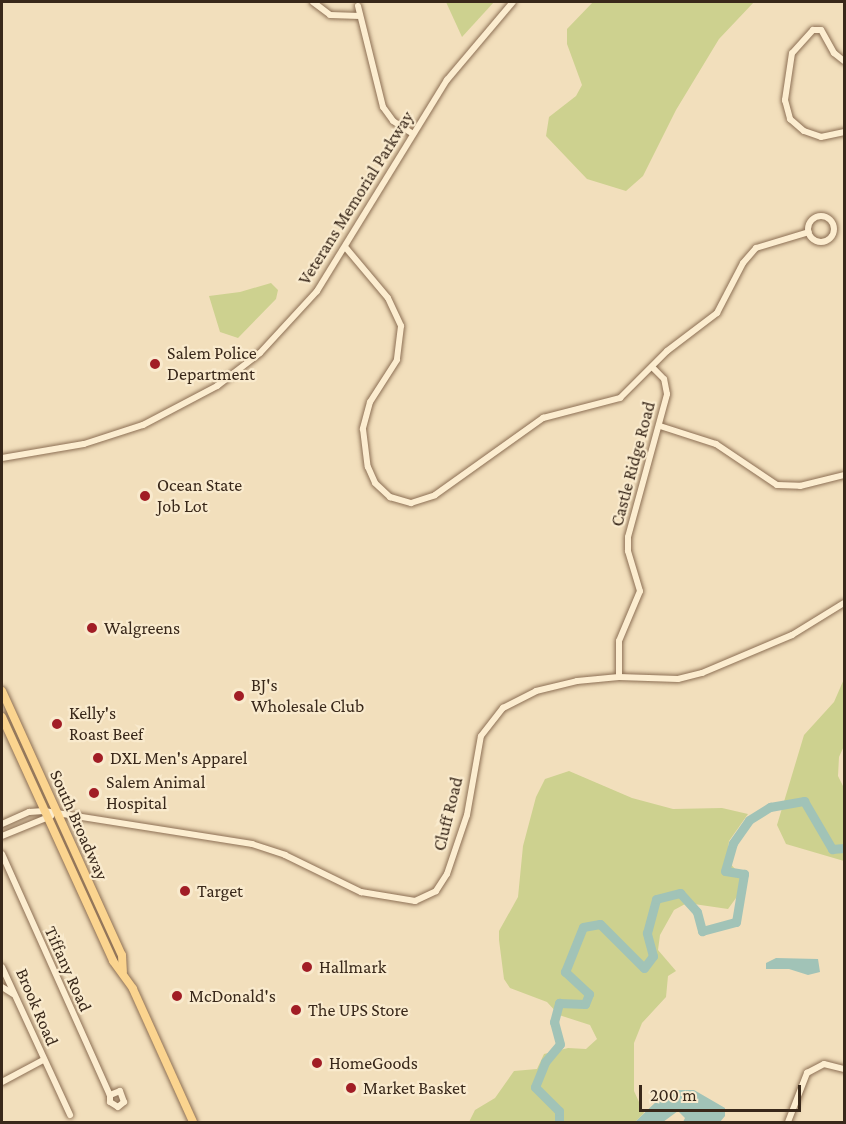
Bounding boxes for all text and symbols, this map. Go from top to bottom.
street label: Veterans Memorial Parkway [294,107,418,289]
place label: Salem Police Department [167,343,257,386]
marker: Salem Police Department [148,357,162,371]
street label: Castle Ridge Road [606,399,660,529]
place label: Ocean State Job Lot [157,475,242,518]
marker: Ocean State Job Lot [138,489,152,503]
place label: Walgreens [104,617,180,639]
marker: Walgreens [85,621,99,635]
place label: BJ's Wholesale Club [251,675,364,718]
marker: BJ's Wholesale Club [232,689,246,703]
place label: Kelly's Roast Beef [69,703,143,746]
marker: Kelly's Roast Beef [50,717,64,731]
place label: DXL Men's Apparel [110,747,247,769]
marker: DXL Men's Apparel [91,751,105,765]
street label: South Broadway [45,767,113,883]
place label: Salem Animal Hospital [106,772,205,814]
street label: Cluff Road [428,775,468,853]
marker: Salem Animal Hospital [87,786,101,800]
place label: Target [197,880,243,902]
marker: Target [178,884,192,898]
street label: Tiffany Road [40,923,96,1015]
place label: Hallmark [319,956,386,978]
marker: Hallmark [300,960,314,974]
street label: Brook Road [11,965,63,1049]
place label: McDonald's [189,985,276,1007]
marker: McDonald's [170,989,184,1003]
place label: The UPS Store [308,999,408,1021]
marker: The UPS Store [289,1003,303,1017]
place label: HomeGoods [329,1052,418,1074]
marker: HomeGoods [310,1056,324,1070]
scale bar [642,1073,804,1111]
place label: Market Basket [363,1077,466,1099]
marker: Market Basket [344,1081,358,1095]
text: 200 m [650,1085,697,1105]

